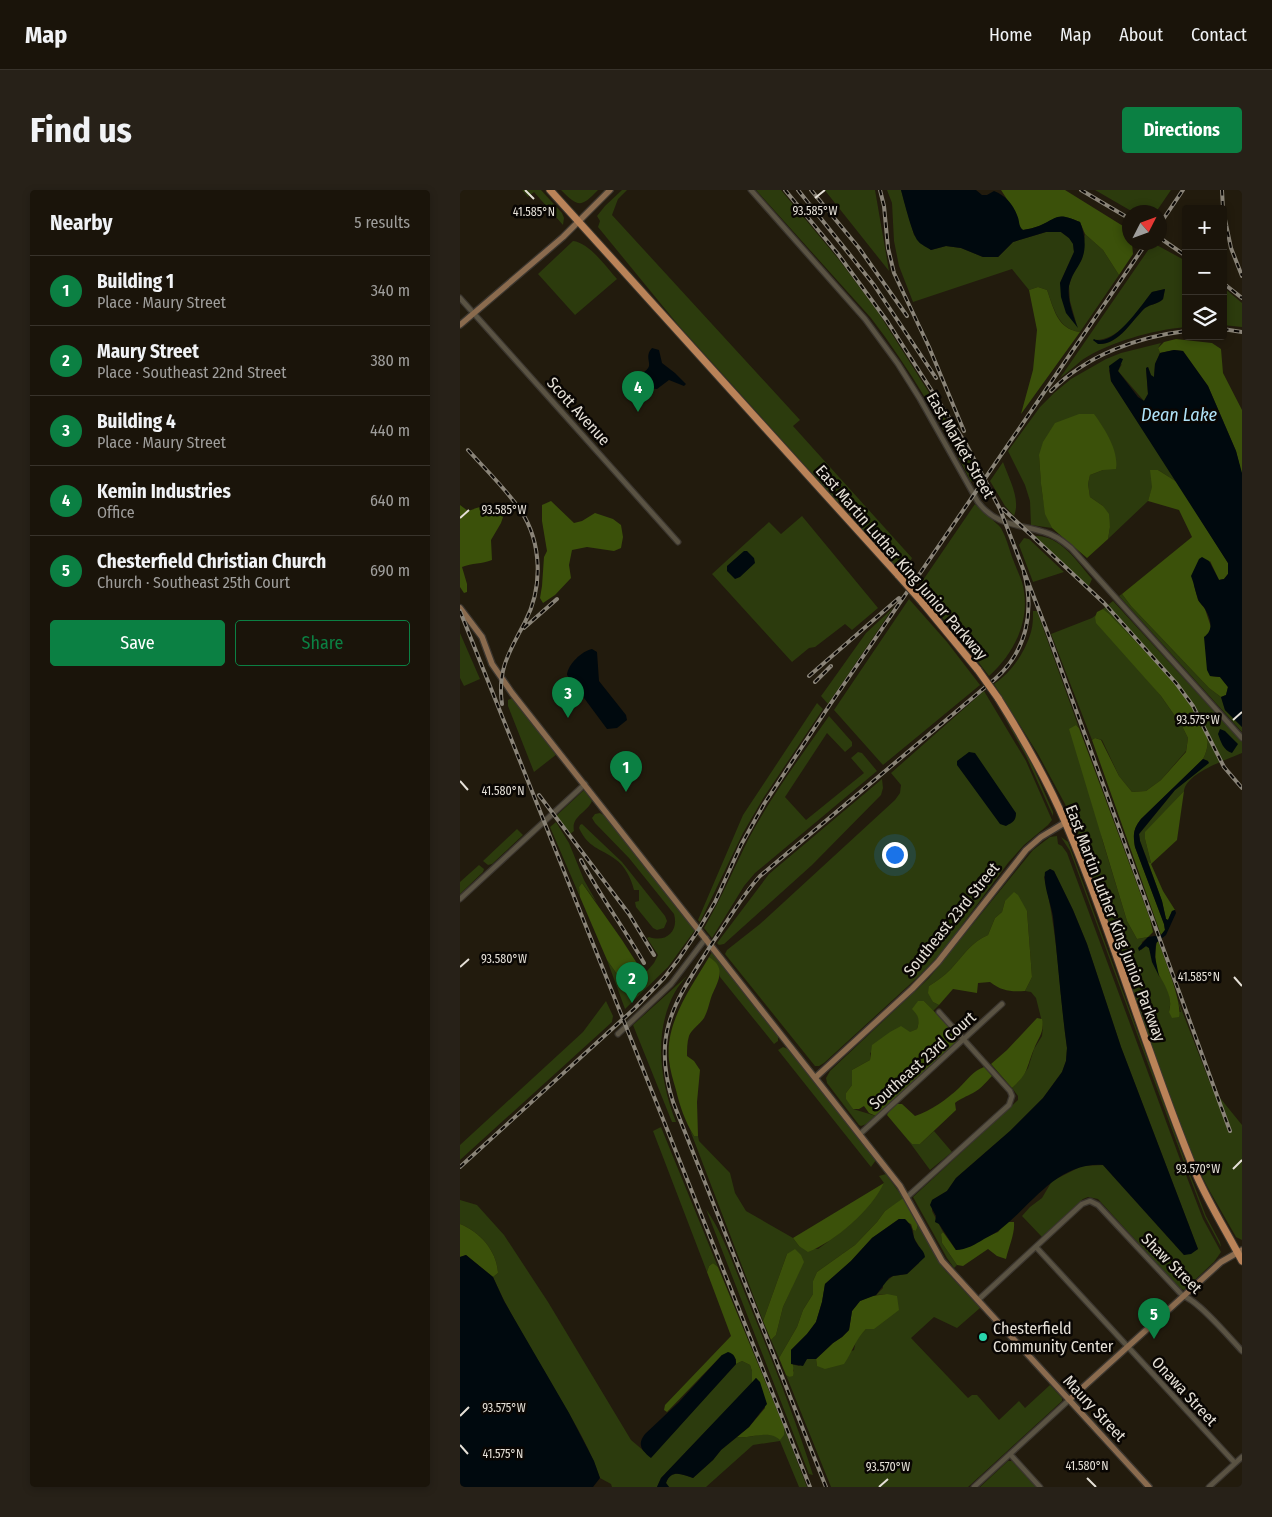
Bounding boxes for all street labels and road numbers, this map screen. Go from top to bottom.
street label: Scott Avenue [543,373,614,449]
street label: East Market Street [923,389,999,502]
street label: East Martin Luther King Junior Parkway [812,461,992,664]
street label: East Martin Luther King Junior Parkway [1062,802,1170,1045]
street label: Southeast 23rd Street [900,858,1004,980]
street label: Southeast 23rd Court [865,1007,980,1113]
street label: Shaw Street [1137,1229,1206,1298]
street label: Onawa Street [1148,1353,1222,1430]
street label: Maury Street [1059,1371,1131,1446]

